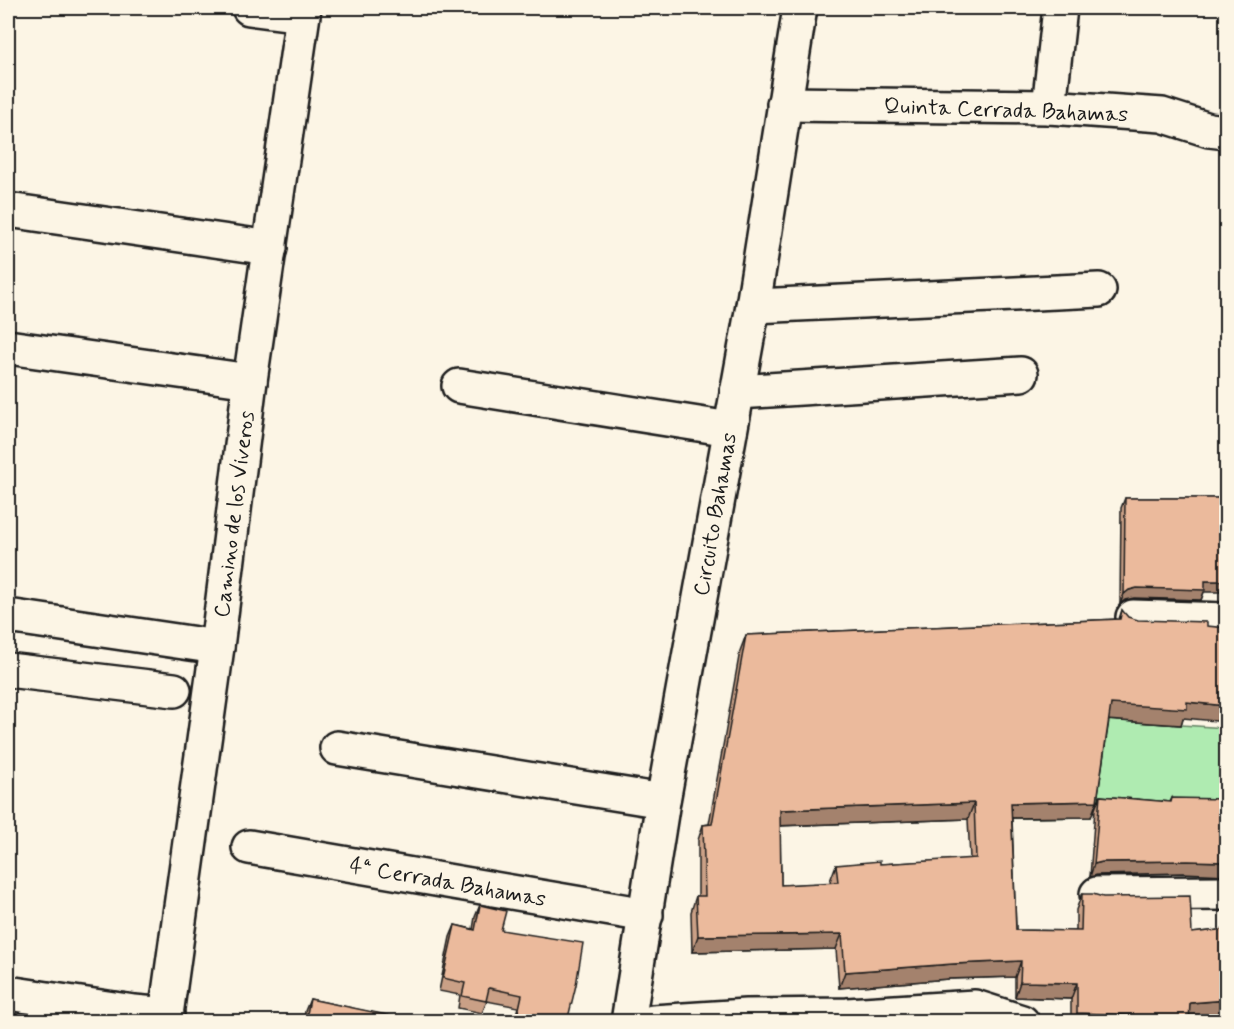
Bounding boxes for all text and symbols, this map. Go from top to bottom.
street label: Quinta Cerrada Bahamas [883,93,1129,129]
street label: Camino de los Viveros [208,409,262,619]
street label: Circuito Bahamas [688,430,744,598]
street label: 4ª Cerrada Bahamas [347,852,548,914]

